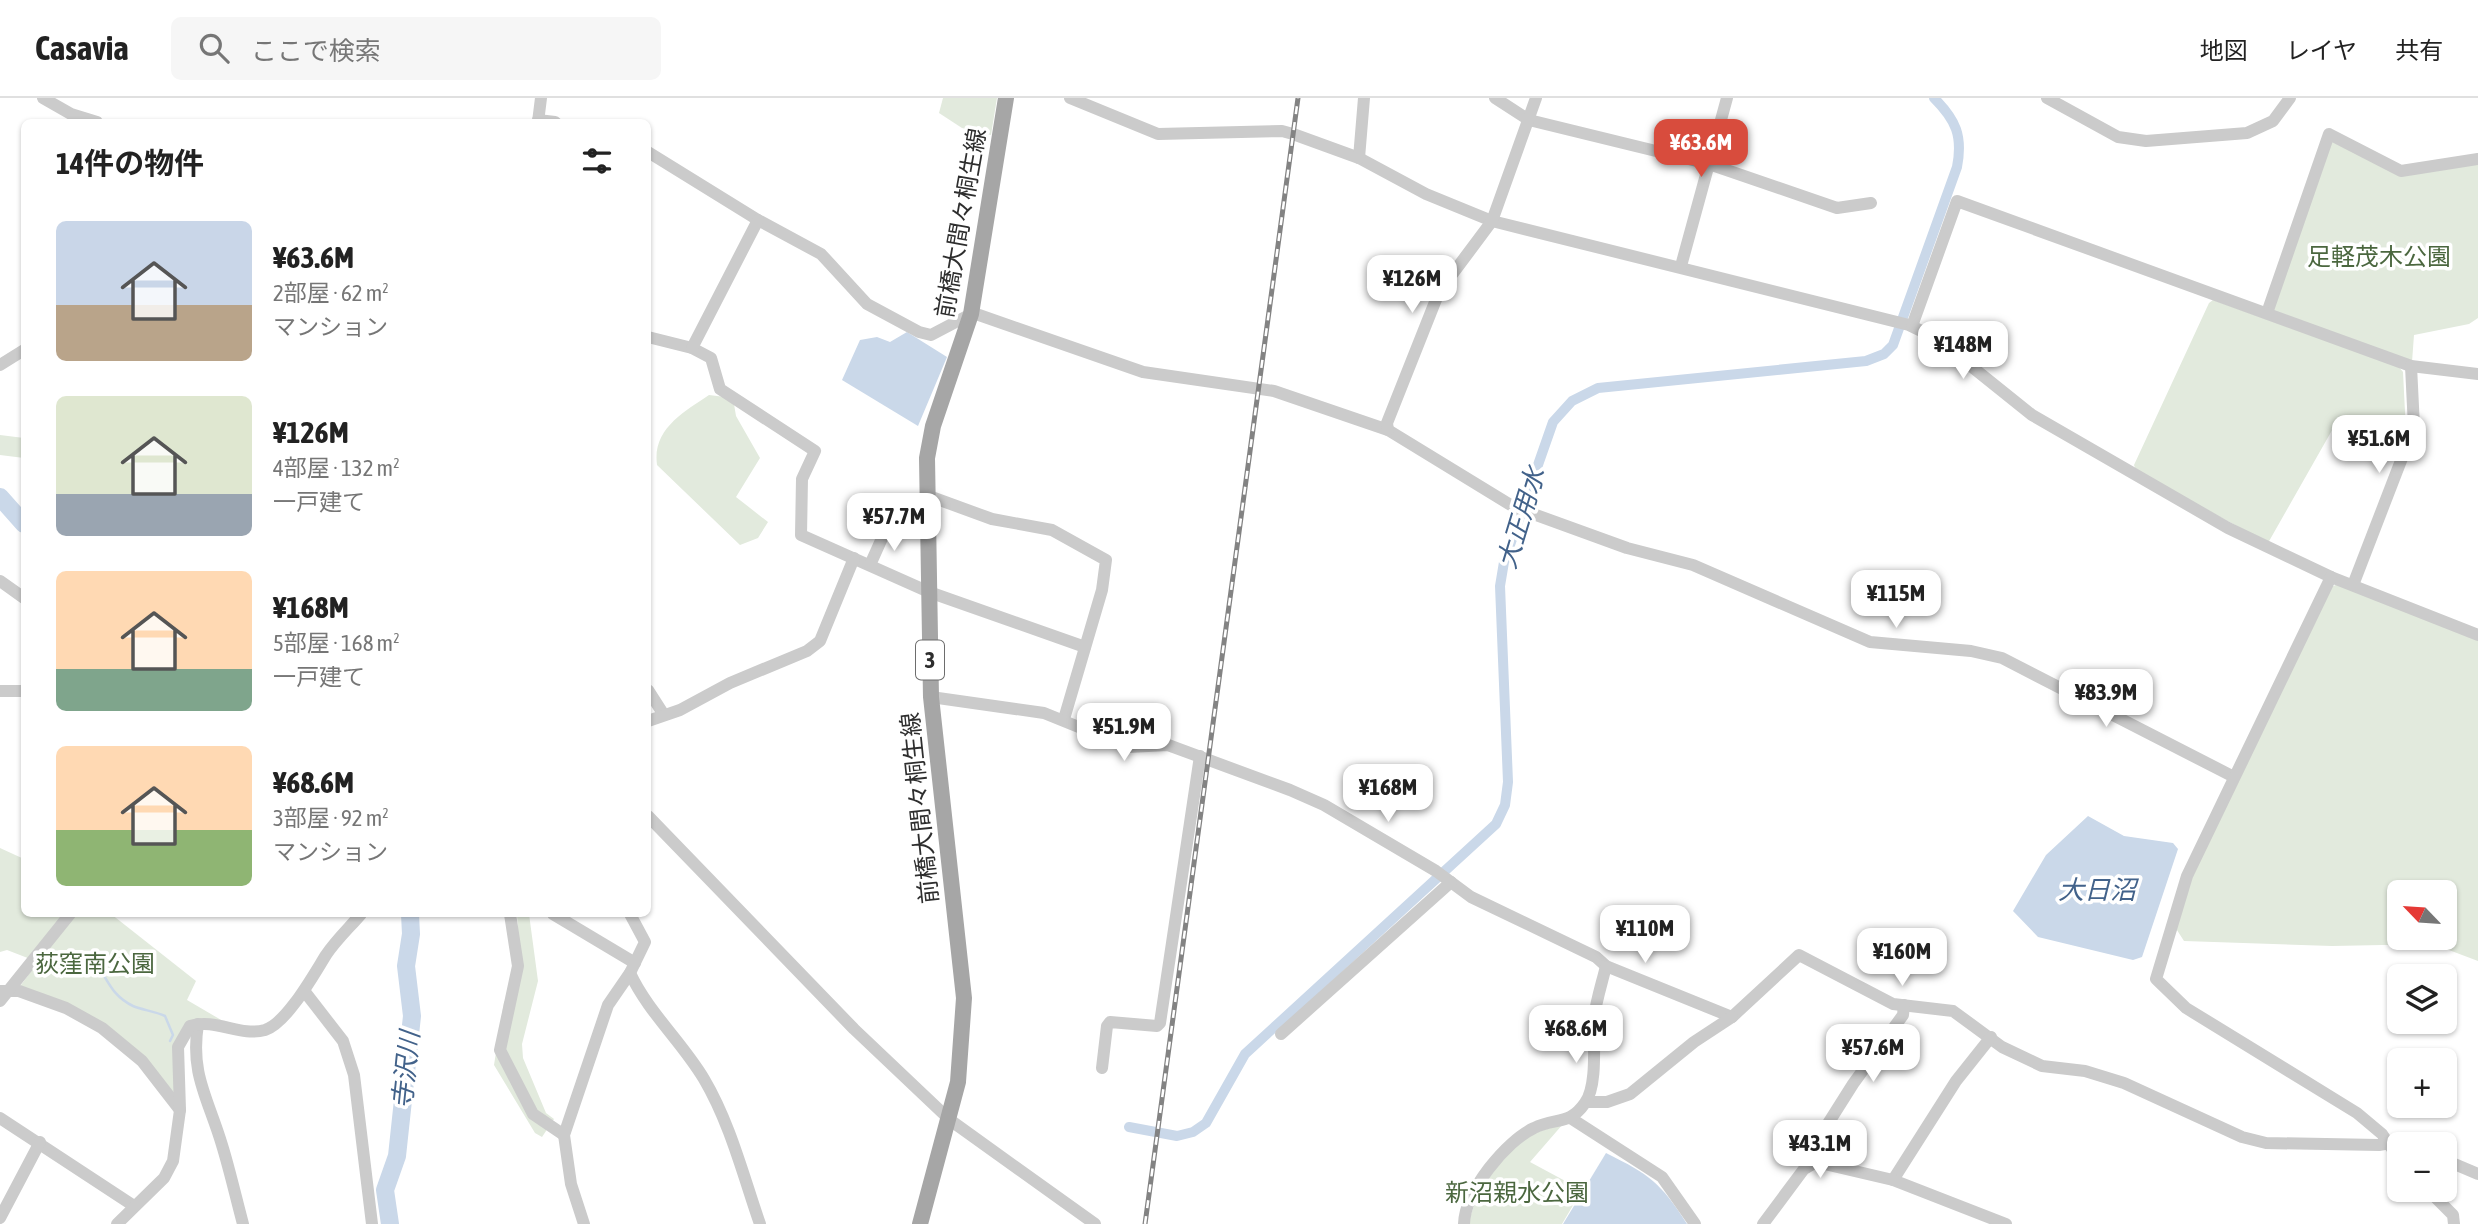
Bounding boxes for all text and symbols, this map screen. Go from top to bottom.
search box [171,17,661,80]
text: Casavia [35,29,129,67]
icon: search [195,29,233,67]
text: ここで検索 [251,36,381,66]
text: 地図 [2200,37,2248,64]
text: レイヤ [2286,37,2357,64]
text: 共有 [2395,37,2443,64]
pin: ¥63.6M [1644,120,1758,179]
street label: 前橋大間々桐生線 [931,126,990,320]
text: ¥63.6M [1670,129,1732,155]
icon: filters [578,142,616,180]
text: 14件の物件 [56,146,204,180]
text: ¥63.6M [273,240,354,274]
park label: 足軽茂木公園 [2307,243,2451,270]
icon: home [112,249,196,333]
pin: ¥126M [1363,256,1461,315]
text: ¥126M [1383,265,1441,291]
text: 2部屋 · 62 m² [273,280,389,306]
text: マンション [273,314,388,340]
pin: ¥148M [1914,322,2012,381]
text: ¥148M [1934,331,1992,357]
text: ¥126M [273,415,349,449]
pin: ¥51.6M [2322,416,2436,475]
icon: home [112,424,196,508]
text: ¥51.6M [2348,425,2410,451]
text: 4部屋 · 132 m² [273,455,400,481]
water label: 大正用水 [1491,461,1551,572]
text: 一戸建て [273,489,365,515]
pin: ¥57.7M [837,494,951,553]
text: ¥57.7M [863,503,925,529]
pin: ¥115M [1847,570,1945,630]
text: ¥115M [1867,580,1925,606]
text: ¥168M [273,590,349,624]
icon: home [112,599,196,683]
text: 5部屋 · 168 m² [273,630,400,656]
road number: 3 [916,640,944,680]
text: 一戸建て [273,664,365,690]
pin: ¥83.9M [2049,670,2163,729]
text: ¥83.9M [2075,679,2137,705]
pin: ¥51.9M [1067,704,1181,763]
street label: 前橋大間々桐生線 [896,711,943,905]
text: ¥51.9M [1093,713,1155,739]
pin: ¥168M [1339,764,1437,824]
text: ¥68.6M [273,765,354,799]
icon: home [112,774,196,858]
text: ¥168M [1359,774,1417,800]
text: 3部屋 · 92 m² [273,805,389,831]
text: マンション [273,839,388,865]
water label: 大日沼 [2058,875,2140,905]
north arrow [2387,880,2457,950]
map controls [2387,880,2457,1202]
pin: ¥110M [1596,906,1694,965]
text: ¥110M [1616,915,1674,941]
pin: ¥160M [1853,928,1951,988]
text: ¥160M [1873,938,1931,964]
park label: 荻窪南公園 [35,950,155,977]
button: layers [2387,964,2457,1034]
pin: ¥68.6M [1519,1006,1633,1065]
text: ¥68.6M [1545,1015,1607,1041]
pin: ¥57.6M [1816,1024,1930,1084]
water label: 寺沢川 [387,1027,425,1110]
text: ¥57.6M [1842,1034,1904,1060]
button: + [2387,1048,2457,1118]
pin: ¥43.1M [1763,1121,1877,1180]
text: ¥43.1M [1789,1130,1851,1156]
button: − [2387,1132,2457,1202]
park label: 新沼親水公園 [1445,1179,1589,1206]

